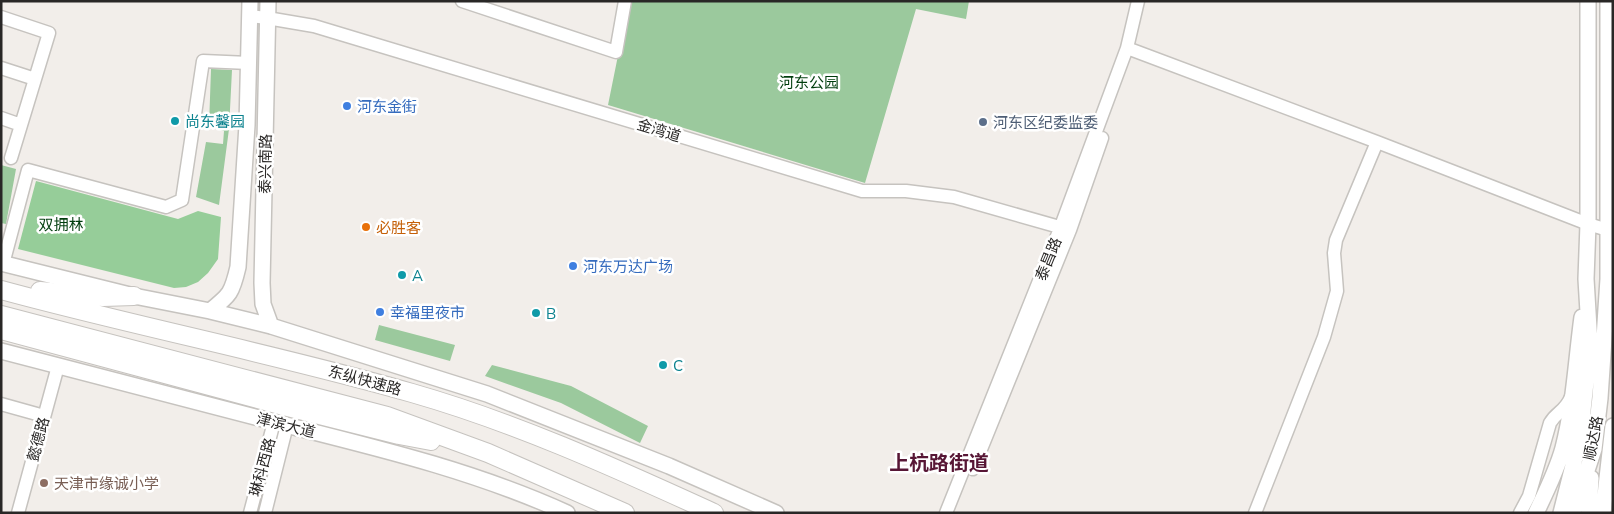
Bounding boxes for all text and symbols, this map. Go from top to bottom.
park label: 河东公园 [779,73,839,92]
place label: 河东金街 [357,97,417,116]
marker: 河东金街 [341,100,353,112]
place label: 尚东馨园 [185,112,245,131]
place label: 河东区纪委监委 [993,113,1098,132]
street label: 金湾道 [635,114,683,146]
marker: 尚东馨园 [169,115,181,127]
marker: 河东区纪委监委 [977,116,989,128]
street label: 泰兴南路 [255,134,275,194]
park label: 双拥林 [38,215,84,234]
place label: 必胜客 [376,218,421,237]
marker: 必胜客 [360,221,372,233]
street label: 泰昌路 [1031,235,1065,283]
place label: 河东万达广场 [583,257,673,276]
marker: 河东万达广场 [567,260,579,272]
place label: A [412,266,423,285]
marker: A [396,269,408,281]
place label: 幸福里夜市 [390,303,465,322]
place label: B [546,304,556,323]
marker: 幸福里夜市 [374,306,386,318]
marker: B [530,307,542,319]
place label: C [673,356,683,375]
marker: C [657,359,669,371]
street label: 东纵快速路 [326,361,404,399]
street label: 津滨大道 [255,409,317,441]
street label: 顺达路 [1579,414,1607,462]
street label: 懿德路 [23,415,53,463]
street label: 琳科西路 [245,436,279,498]
district label: 上杭路街道 [889,450,989,475]
place label: 天津市缘诚小学 [54,474,159,493]
marker: 天津市缘诚小学 [38,477,50,489]

